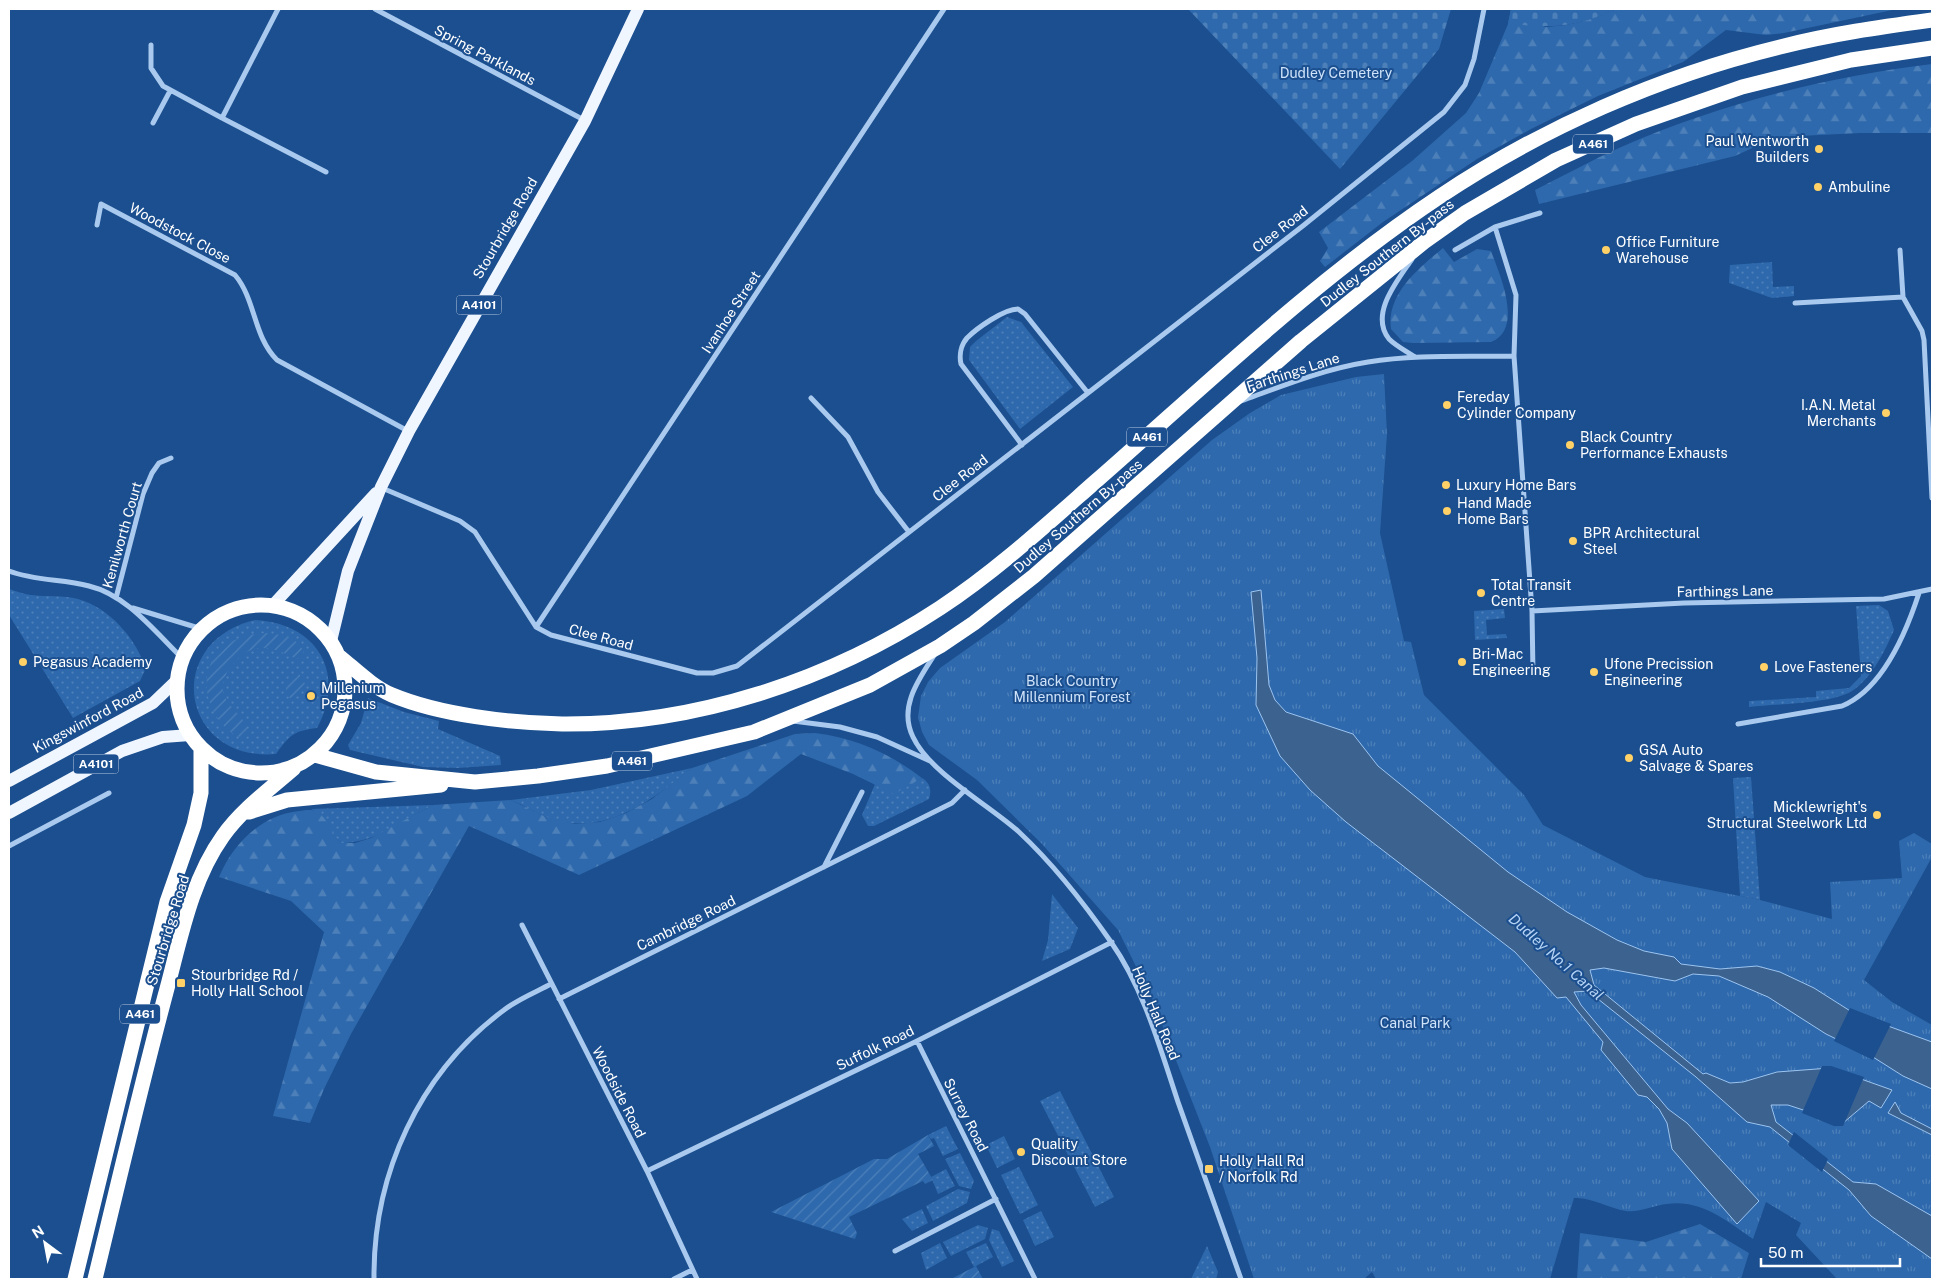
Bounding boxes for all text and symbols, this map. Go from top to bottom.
street label: Spring Parklands [432,22,538,88]
park label: Dudley Cemetery [1280,65,1393,81]
place label: Paul Wentworth Builders [1706,133,1809,165]
road number: A461 [1573,134,1613,154]
marker: Paul Wentworth Builders [1813,143,1825,155]
street label: Stourbridge Road [469,174,541,282]
place label: Ambuline [1828,179,1890,195]
marker: Ambuline [1812,181,1824,193]
street label: Dudley Southern By-pass [1317,196,1457,310]
street label: Woodstock Close [127,200,233,266]
street label: Clee Road [1249,202,1311,256]
place label: Office Furniture Warehouse [1616,234,1720,266]
marker: Office Furniture Warehouse [1600,244,1612,256]
street label: Ivanhoe Street [698,268,764,356]
road number: A4101 [456,296,502,314]
street label: Farthings Lane [1244,349,1342,395]
place label: Fereday Cylinder Company [1457,389,1577,421]
place label: I.A.N. Metal Merchants [1801,397,1876,429]
marker: Fereday Cylinder Company [1441,399,1453,411]
marker: I.A.N. Metal Merchants [1880,407,1892,419]
road number: A461 [1127,428,1167,447]
place label: Black Country Performance Exhausts [1580,429,1728,461]
marker: Black Country Performance Exhausts [1564,439,1576,451]
street label: Clee Road [929,451,991,505]
street label: Dudley Southern By-pass [1011,456,1145,576]
place label: Luxury Home Bars [1456,477,1576,493]
marker: Luxury Home Bars [1440,479,1452,491]
street label: Kenilworth Court [99,480,145,590]
place label: Hand Made Home Bars [1457,495,1532,527]
marker: Hand Made Home Bars [1441,505,1453,517]
place label: BPR Architectural Steel [1583,525,1700,557]
marker: BPR Architectural Steel [1567,535,1579,547]
place label: Total Transit Centre [1491,577,1572,609]
street label: Farthings Lane [1676,582,1774,600]
marker: Total Transit Centre [1475,587,1487,599]
street label: Clee Road [567,621,635,653]
place label: Bri-Mac Engineering [1472,646,1551,678]
place label: Pegasus Academy [33,654,153,670]
marker: Pegasus Academy [17,656,29,668]
marker: Bri-Mac Engineering [1456,656,1468,668]
place label: Ufone Precission Engineering [1604,656,1713,688]
place label: Love Fasteners [1774,659,1872,675]
marker: Love Fasteners [1758,661,1770,673]
marker: Ufone Precission Engineering [1588,666,1600,678]
park label: Black Country Millennium Forest [1014,673,1130,705]
place label: Millenium Pegasus [321,680,385,712]
street label: Kingswinford Road [30,684,146,756]
marker: Millenium Pegasus [305,690,317,702]
place label: GSA Auto Salvage & Spares [1639,742,1753,774]
road number: A461 [612,751,652,770]
marker: GSA Auto Salvage & Spares [1623,752,1635,764]
road number: A4101 [74,754,118,774]
place label: Micklewright's Structural Steelwork Ltd [1707,799,1867,831]
marker: Micklewright's Structural Steelwork Ltd [1871,809,1883,821]
street label: Stourbridge Road [144,873,192,987]
street label: Cambridge Road [634,892,738,954]
water label: Dudley No.1 Canal [1506,910,1607,1004]
street label: Holly Hall Road [1129,964,1183,1062]
place label: Stourbridge Rd / Holly Hall School [191,967,304,999]
marker: Stourbridge Rd / Holly Hall School [175,977,187,989]
road number: A461 [120,1004,160,1024]
park label: Canal Park [1380,1015,1450,1031]
street label: Suffolk Road [833,1022,917,1074]
street label: Woodside Road [589,1044,649,1140]
street label: Surrey Road [941,1076,991,1154]
place label: Quality Discount Store [1031,1136,1127,1168]
marker: Quality Discount Store [1015,1146,1027,1158]
place label: Holly Hall Rd / Norfolk Rd [1219,1153,1304,1185]
marker: Holly Hall Rd / Norfolk Rd [1203,1163,1215,1175]
north arrow [20,1218,70,1268]
text: N [29,1222,47,1242]
scale bar [1761,1236,1900,1268]
text: 50 m [1768,1244,1803,1261]

